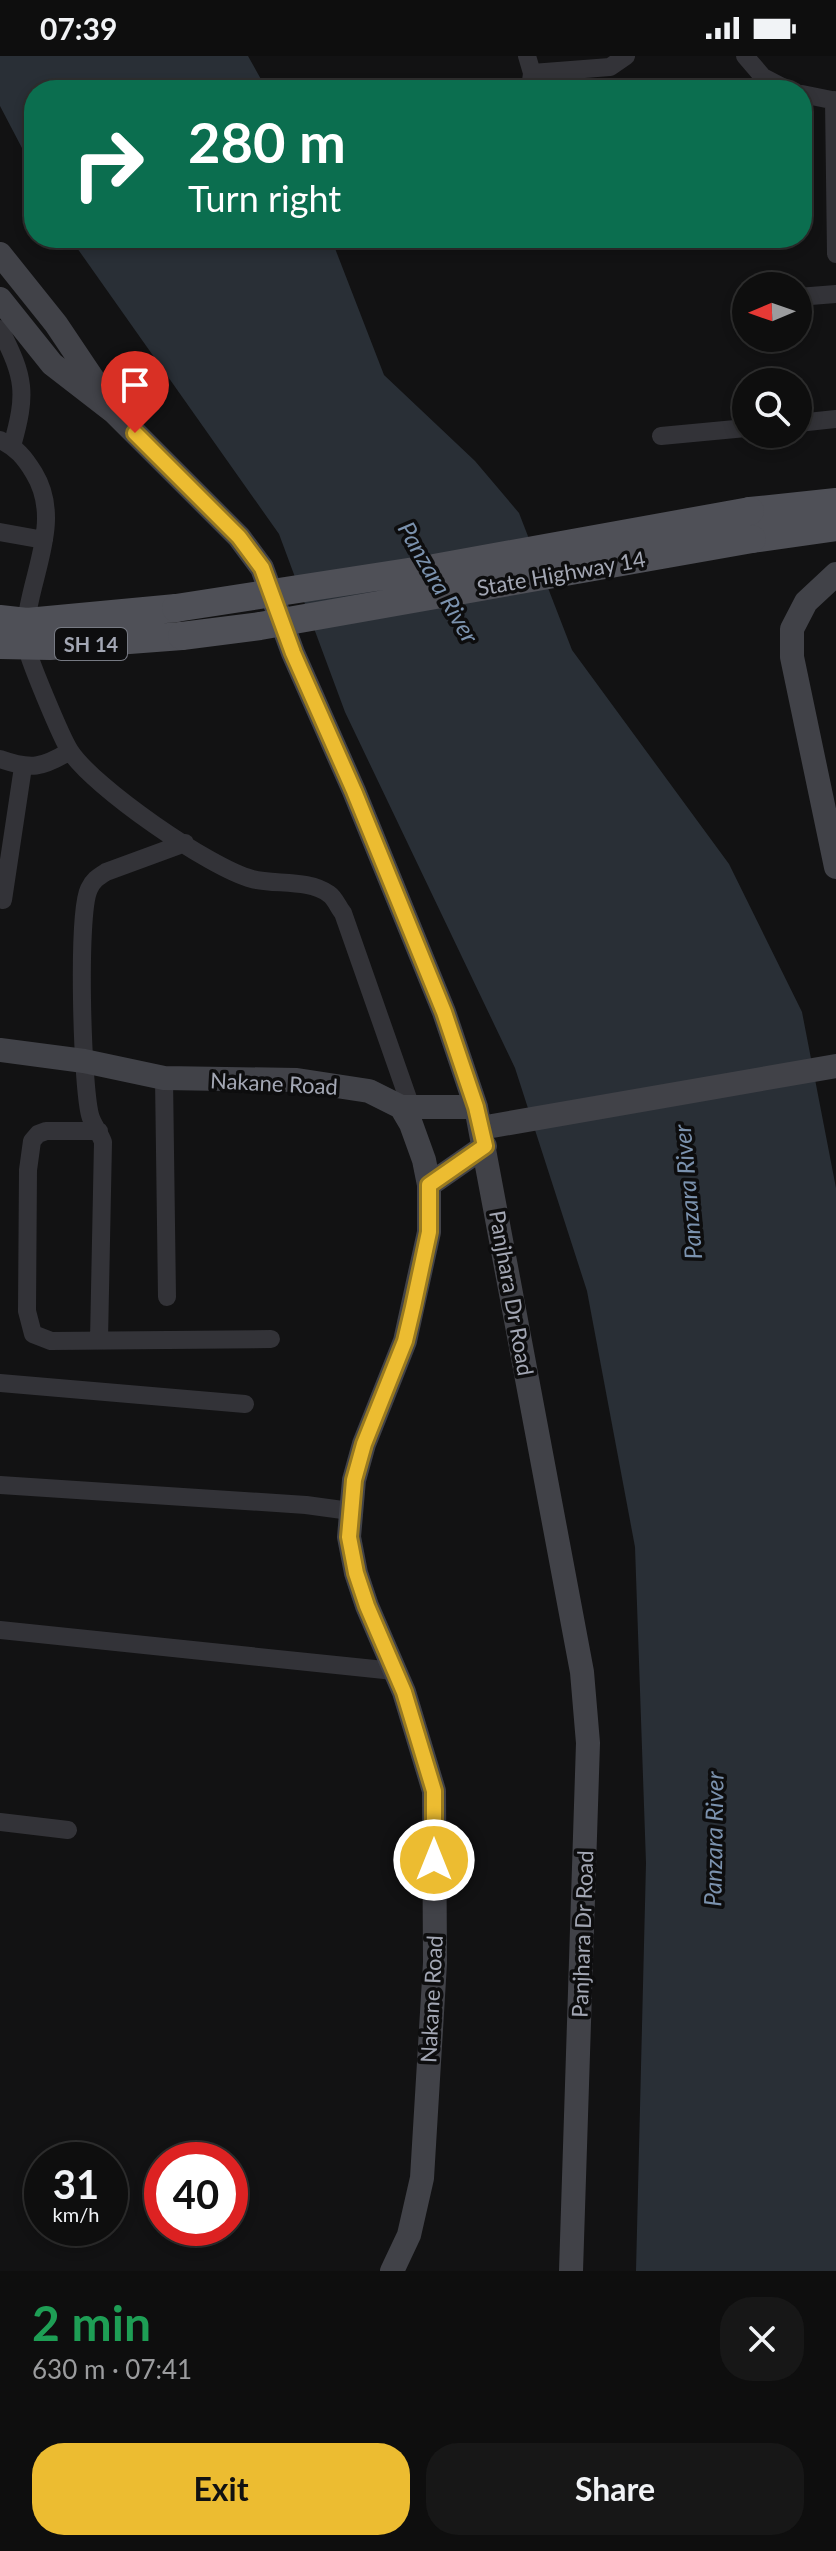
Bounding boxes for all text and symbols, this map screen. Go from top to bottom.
text: 07:39 [40,10,117,46]
text: 280 m [188,108,346,175]
icon: right [56,112,160,216]
text: Turn right [188,176,341,220]
north arrow [732,272,812,352]
map controls [732,272,812,448]
pin [101,351,169,433]
icon: arrive [113,363,157,407]
button: search [732,368,812,448]
water label: Panzara River [393,516,486,649]
street label: State Highway 14 [475,545,648,601]
road number: SH 14 [55,628,127,660]
street label: Nakane Road [209,1066,339,1100]
water label: Panzara River [667,1122,707,1261]
street label: Panjhara Dr Road [484,1208,540,1378]
water label: Panzara River [697,1770,729,1907]
position arrow [392,1818,476,1902]
street label: Panjhara Dr Road [566,1850,598,2018]
street label: Nakane Road [414,1934,448,2064]
speed limit sign: 40 [144,2142,248,2246]
text: 31 [53,2160,99,2208]
text: km/h [53,2202,99,2226]
text: 2 min [32,2294,151,2351]
button: close [720,2297,804,2381]
text: 630 m · 07:41 [32,2353,192,2385]
button: Exit [32,2443,410,2535]
button: Share [426,2443,804,2535]

